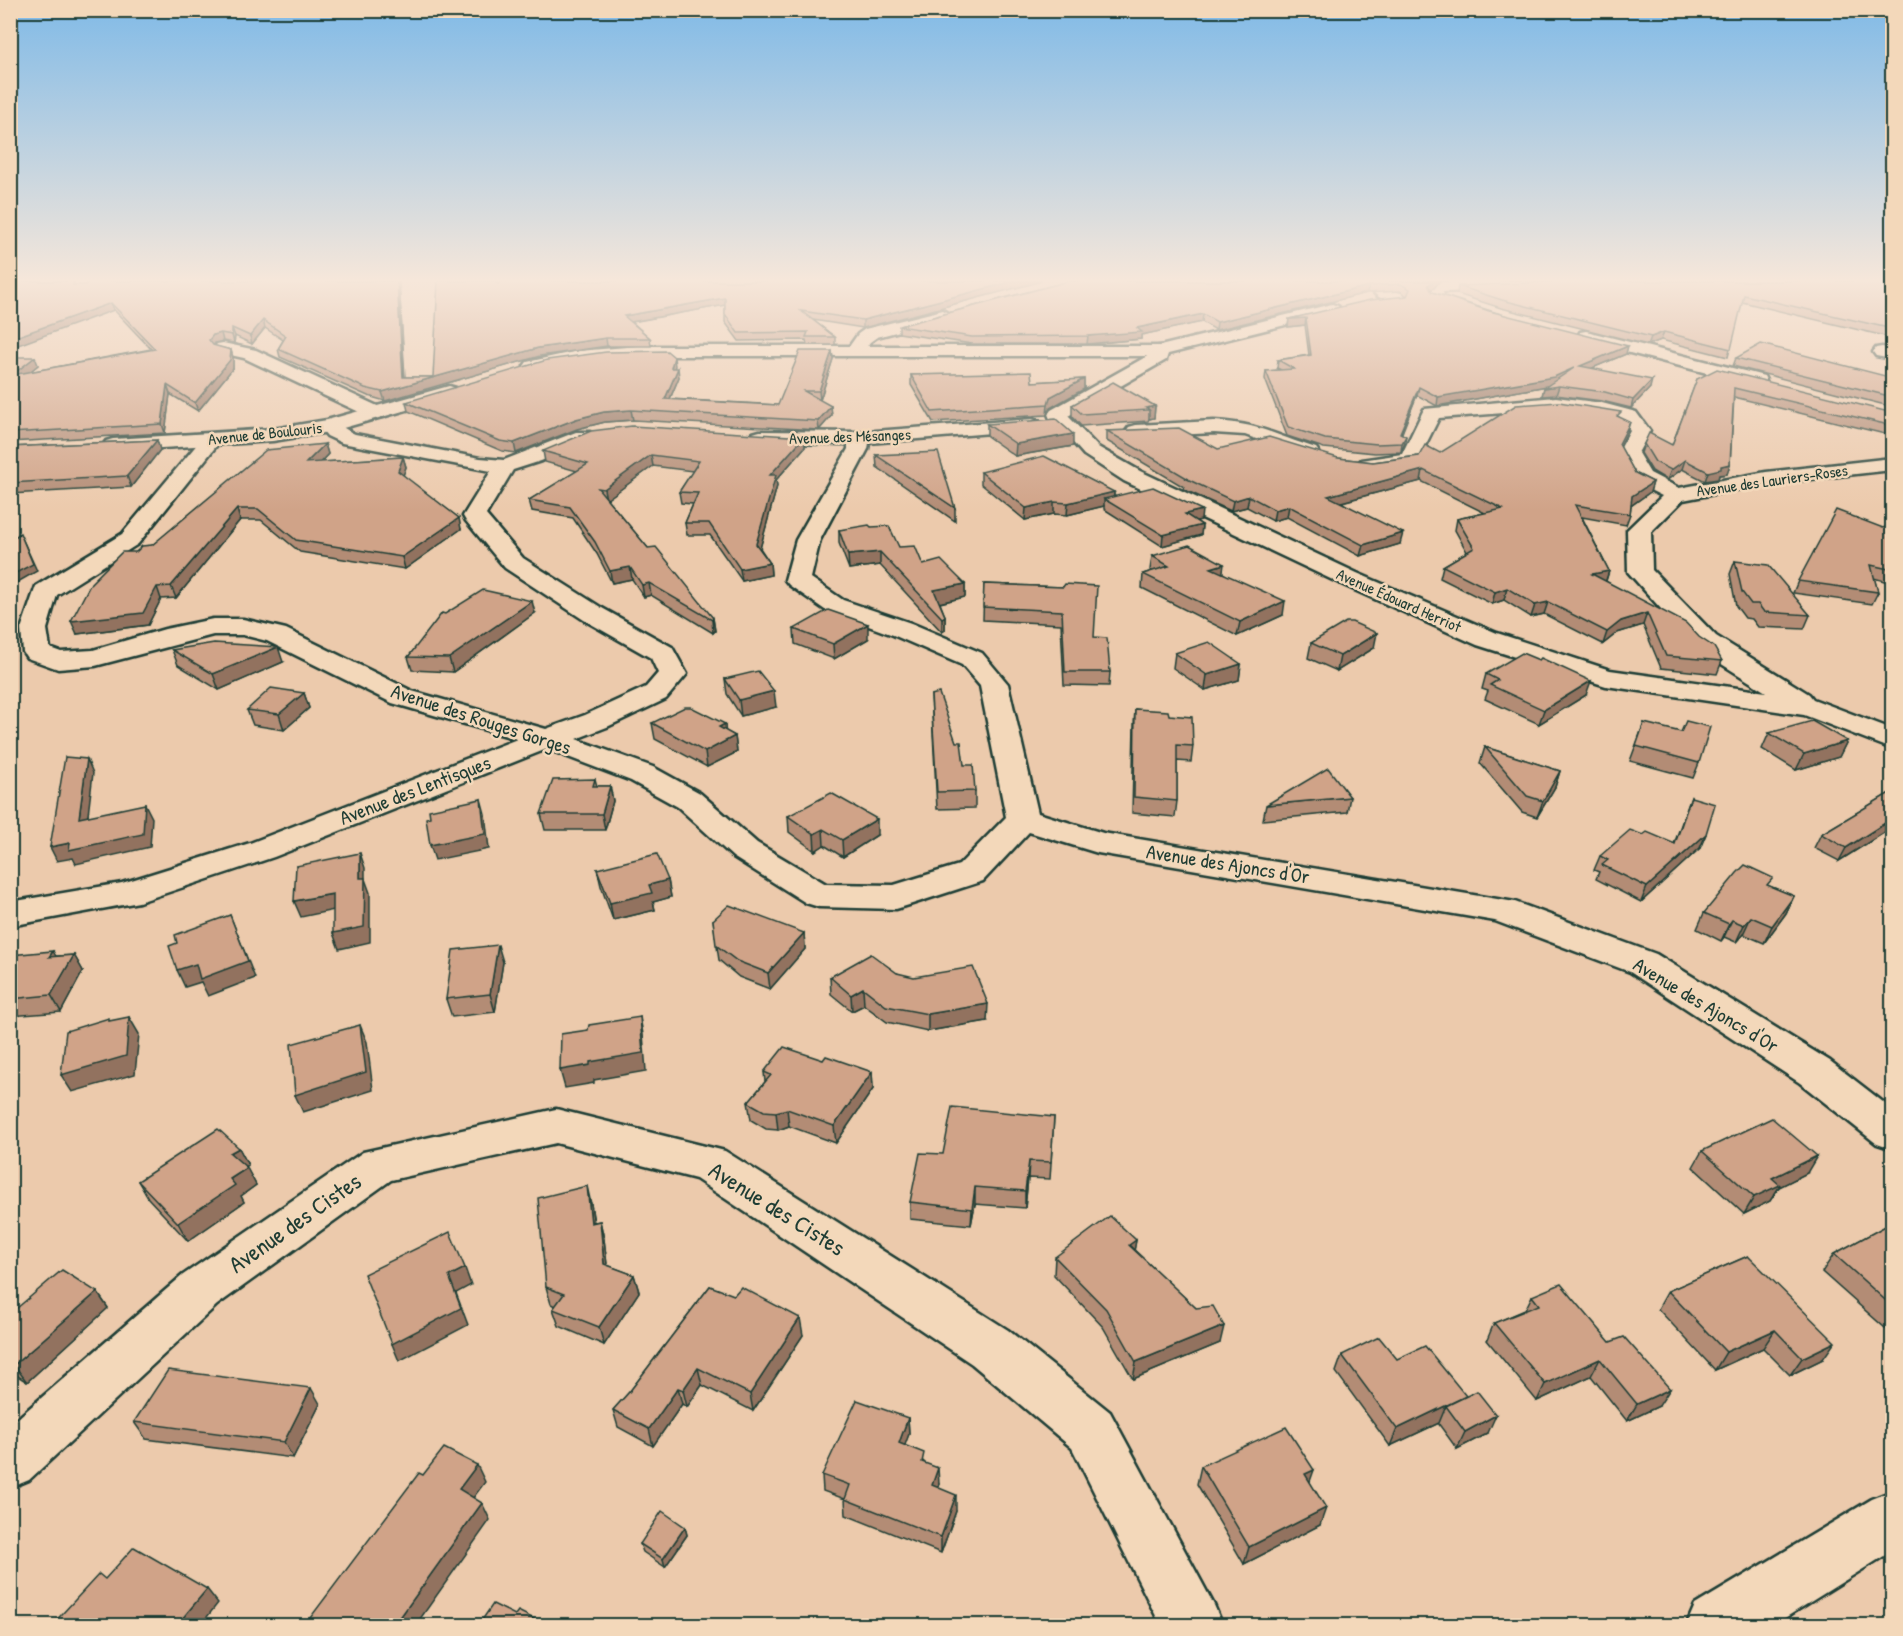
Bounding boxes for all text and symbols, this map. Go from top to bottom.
street label: Avenue de Boulouris [207,416,323,450]
street label: Avenue des Mésanges [789,423,911,449]
street label: Avenue des Lauriers-Roses [1695,458,1849,502]
street label: Avenue Édouard Herriot [1333,563,1465,638]
street label: Avenue des Rouges Gorges [388,677,575,760]
street label: Avenue des Lentisques [335,748,495,831]
street label: Avenue des Ajoncs d'Or [1145,837,1312,890]
street label: Avenue des Ajoncs d'Or [1629,951,1784,1059]
street label: Avenue des Cistes [703,1154,852,1263]
street label: Avenue des Cistes [222,1165,367,1280]

